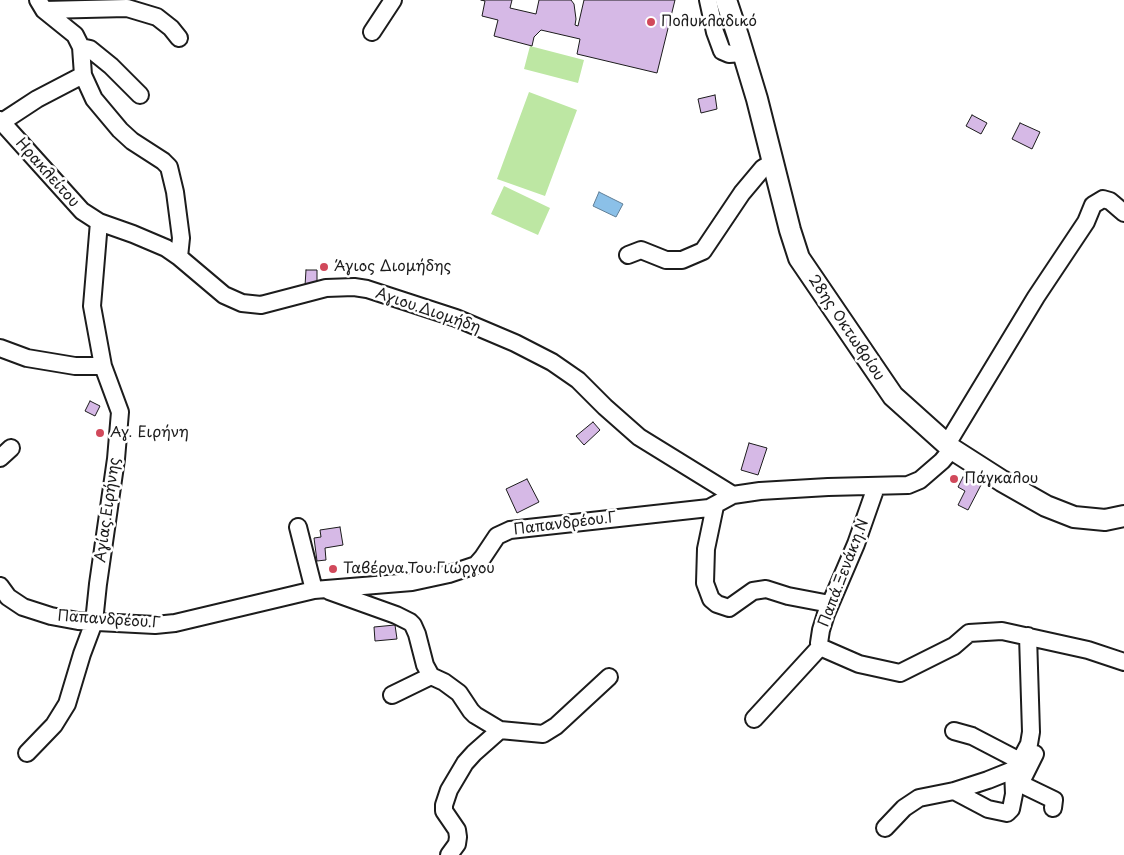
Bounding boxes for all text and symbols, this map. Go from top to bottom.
place label: Πολυκλαδικό [661,13,757,31]
marker: Πολυκλαδικό [645,16,657,28]
street label: Ηρακλείτου [11,135,83,211]
place label: Άγιος Διομήδης [334,258,451,276]
marker: Άγιος Διομήδης [318,261,330,273]
street label: 28ης Οκτωβρίου [804,272,888,384]
street label: Αγιου.Διομήδη [373,285,483,337]
place label: Αγ. Ειρήνη [110,424,189,442]
marker: Αγ. Ειρήνη [94,427,106,439]
street label: Αγίας.Ειρήνης [92,456,124,564]
place label: Πάγκαλου [964,470,1038,488]
marker: Πάγκαλου [948,473,960,485]
street label: Παπανδρέου.Γ [513,509,617,539]
street label: Παπά.Ξενάκη.Ν [815,517,873,629]
place label: Ταβέρνα.Του.Γιώργου [343,560,495,578]
marker: Ταβέρνα.Του.Γιώργου [327,563,339,575]
street label: Παπανδρέου.Γ [57,607,161,633]

